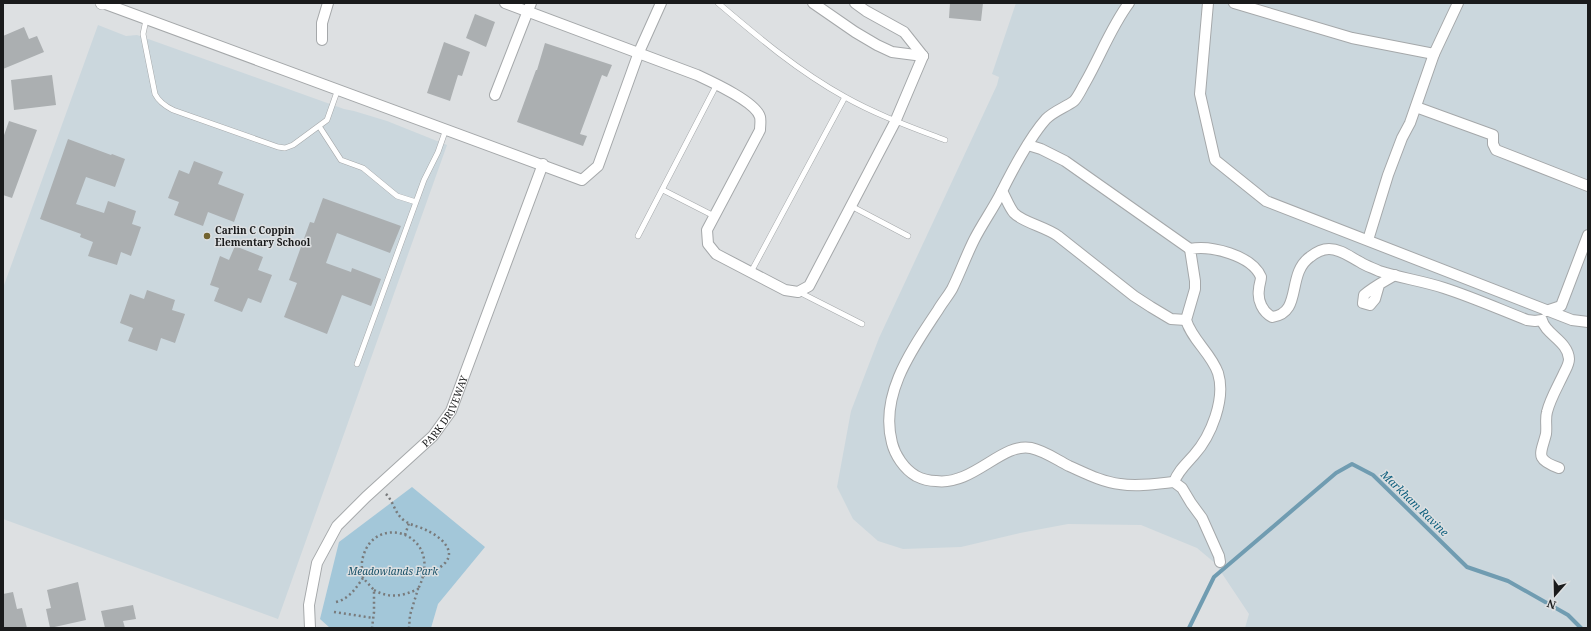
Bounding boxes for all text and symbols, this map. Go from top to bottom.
place label: Carlin C Coppin Elementary School [215,223,311,249]
marker: Carlin C Coppin Elementary School [202,231,212,241]
street label: PARK DRIVEWAY [419,373,471,450]
water label: Markham Ravine [1377,466,1453,540]
park label: Meadowlands Park [347,564,438,578]
north arrow [1535,575,1575,615]
text: N [1544,596,1558,613]

